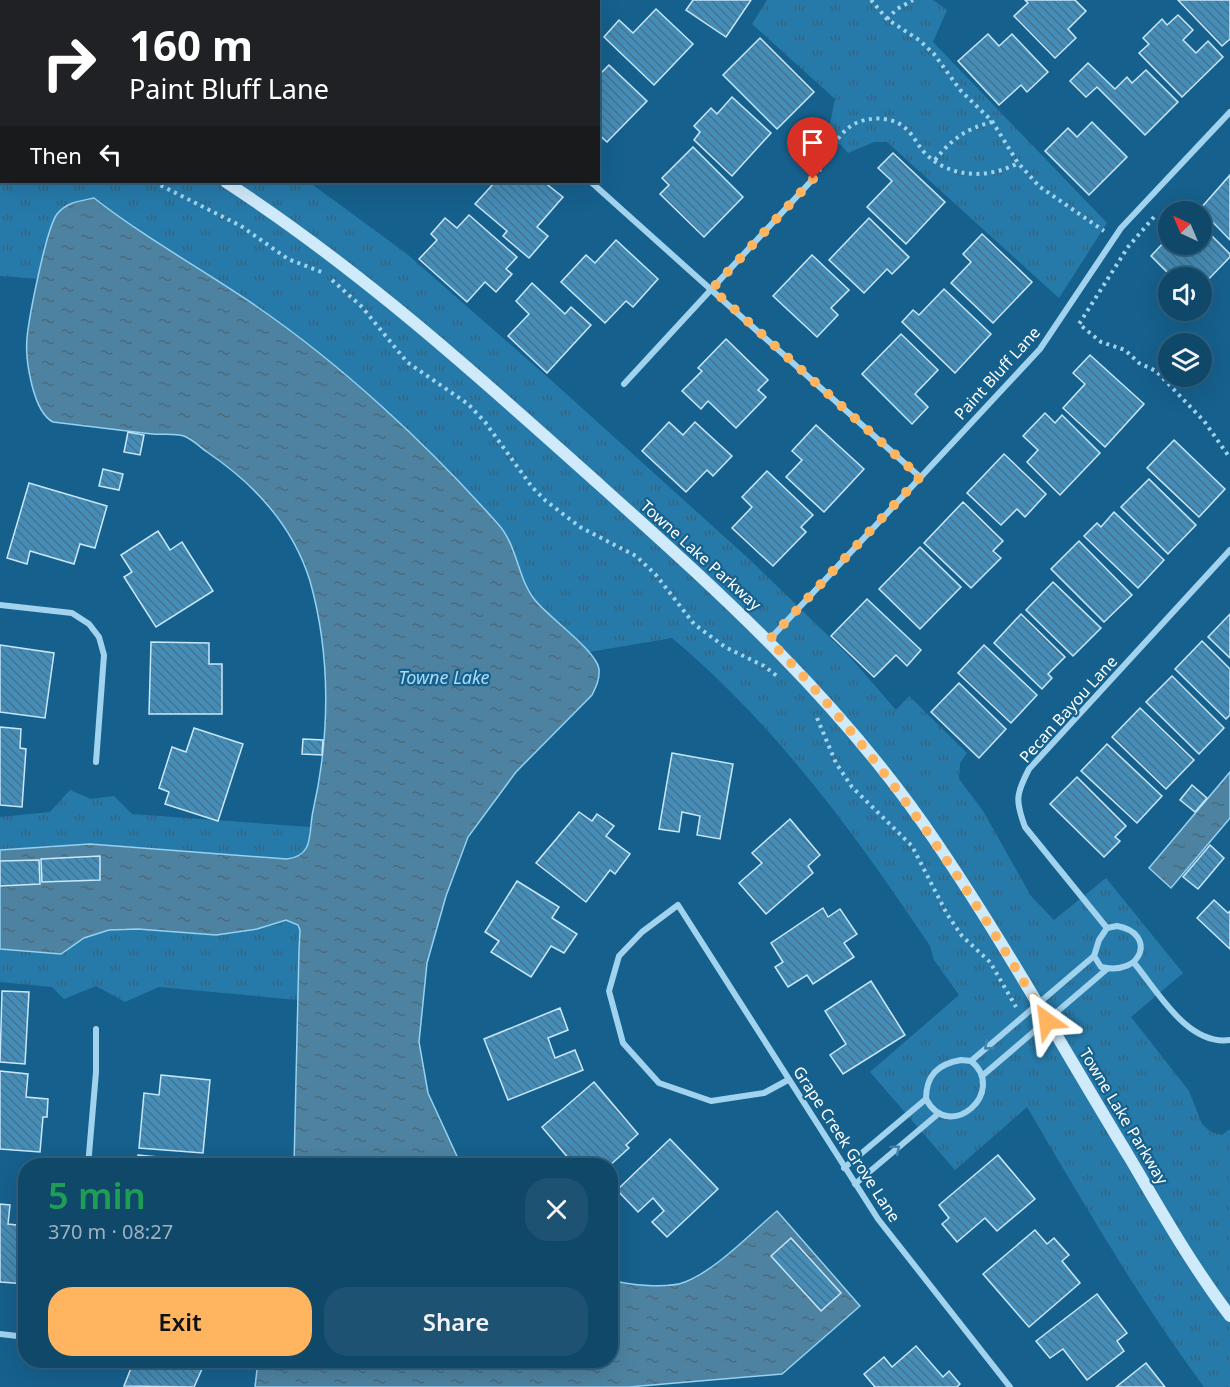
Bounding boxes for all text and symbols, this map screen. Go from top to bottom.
text: 160 m [129,16,253,73]
icon: right [30,24,108,102]
text: Paint Bluff Lane [129,70,329,107]
pin [787,117,838,179]
icon: arrive [796,126,829,159]
icon: left [94,138,127,171]
text: Then [30,140,82,170]
north arrow [1158,201,1212,255]
map controls [1158,201,1212,387]
button: sound [1158,267,1212,321]
street label: Paint Bluff Lane [949,322,1045,424]
button: layers [1158,333,1212,387]
street label: Towne Lake Parkway [636,495,767,616]
street label: Pecan Bayou Lane [1014,651,1122,767]
water label: Towne Lake [399,665,490,689]
position arrow [1015,989,1079,1053]
one-way arrow [984,1039,995,1050]
street label: Towne Lake Parkway [1075,1044,1174,1189]
street label: Grape Creek Grove Lane [788,1062,906,1226]
one-way arrow [889,1145,900,1156]
text: 5 min [48,1171,146,1220]
button: close [525,1178,588,1241]
text: 370 m · 08:27 [48,1218,173,1245]
button: Exit [48,1287,312,1356]
button: Share [324,1287,588,1356]

